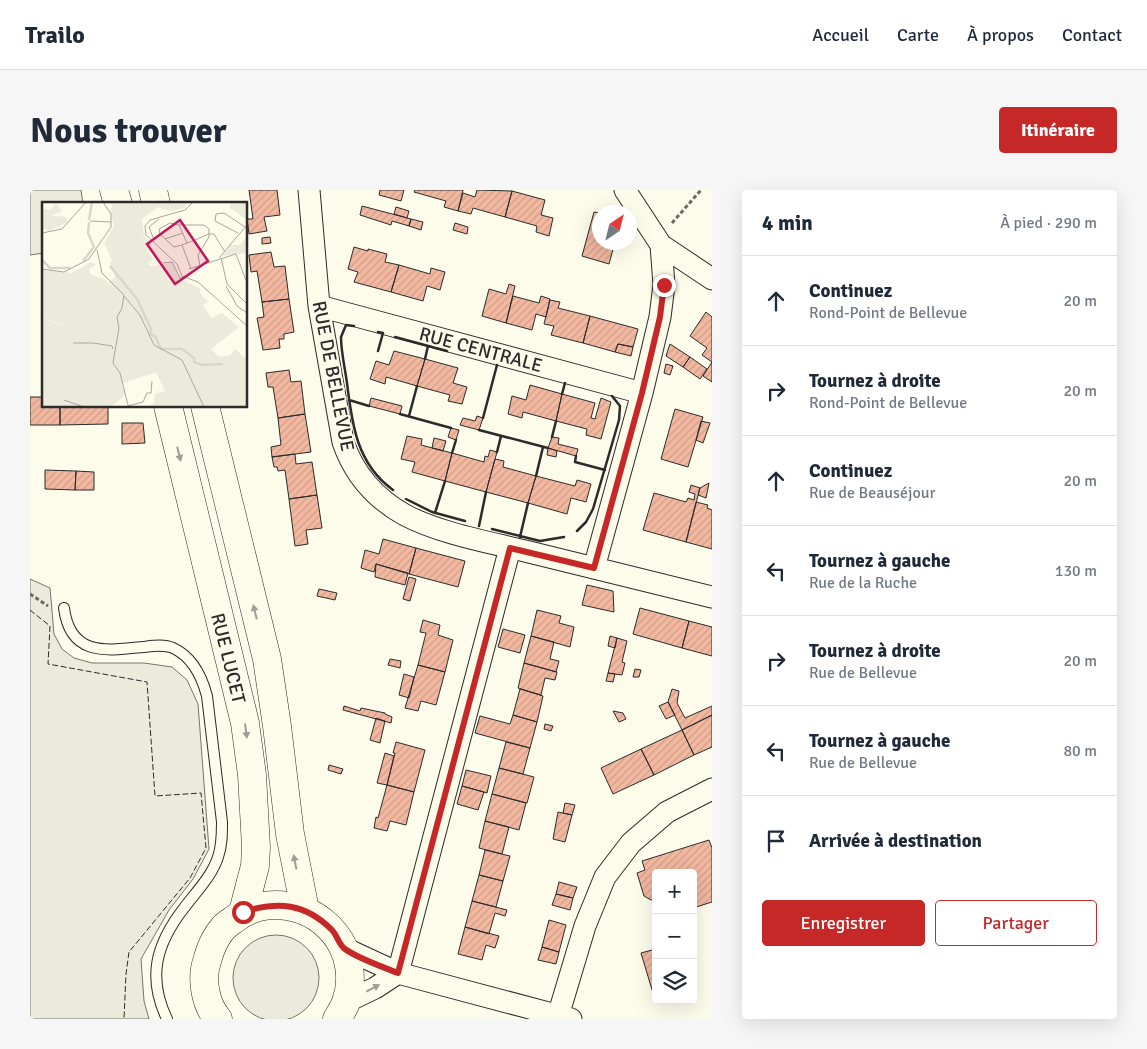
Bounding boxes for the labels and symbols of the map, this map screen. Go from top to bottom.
inset map [42,202,248,408]
north arrow [592,205,637,250]
route end [653,274,676,297]
street label: RUE DE BELLEVUE [307,299,359,454]
street label: RUE CENTRALE [416,322,545,378]
one-way arrow [176,446,184,461]
one-way arrow [251,604,259,619]
street label: RUE LUCET [205,611,251,707]
one-way arrow [242,723,250,739]
one-way arrow [291,854,299,870]
route start [232,901,255,924]
one-way arrow [365,984,380,992]

